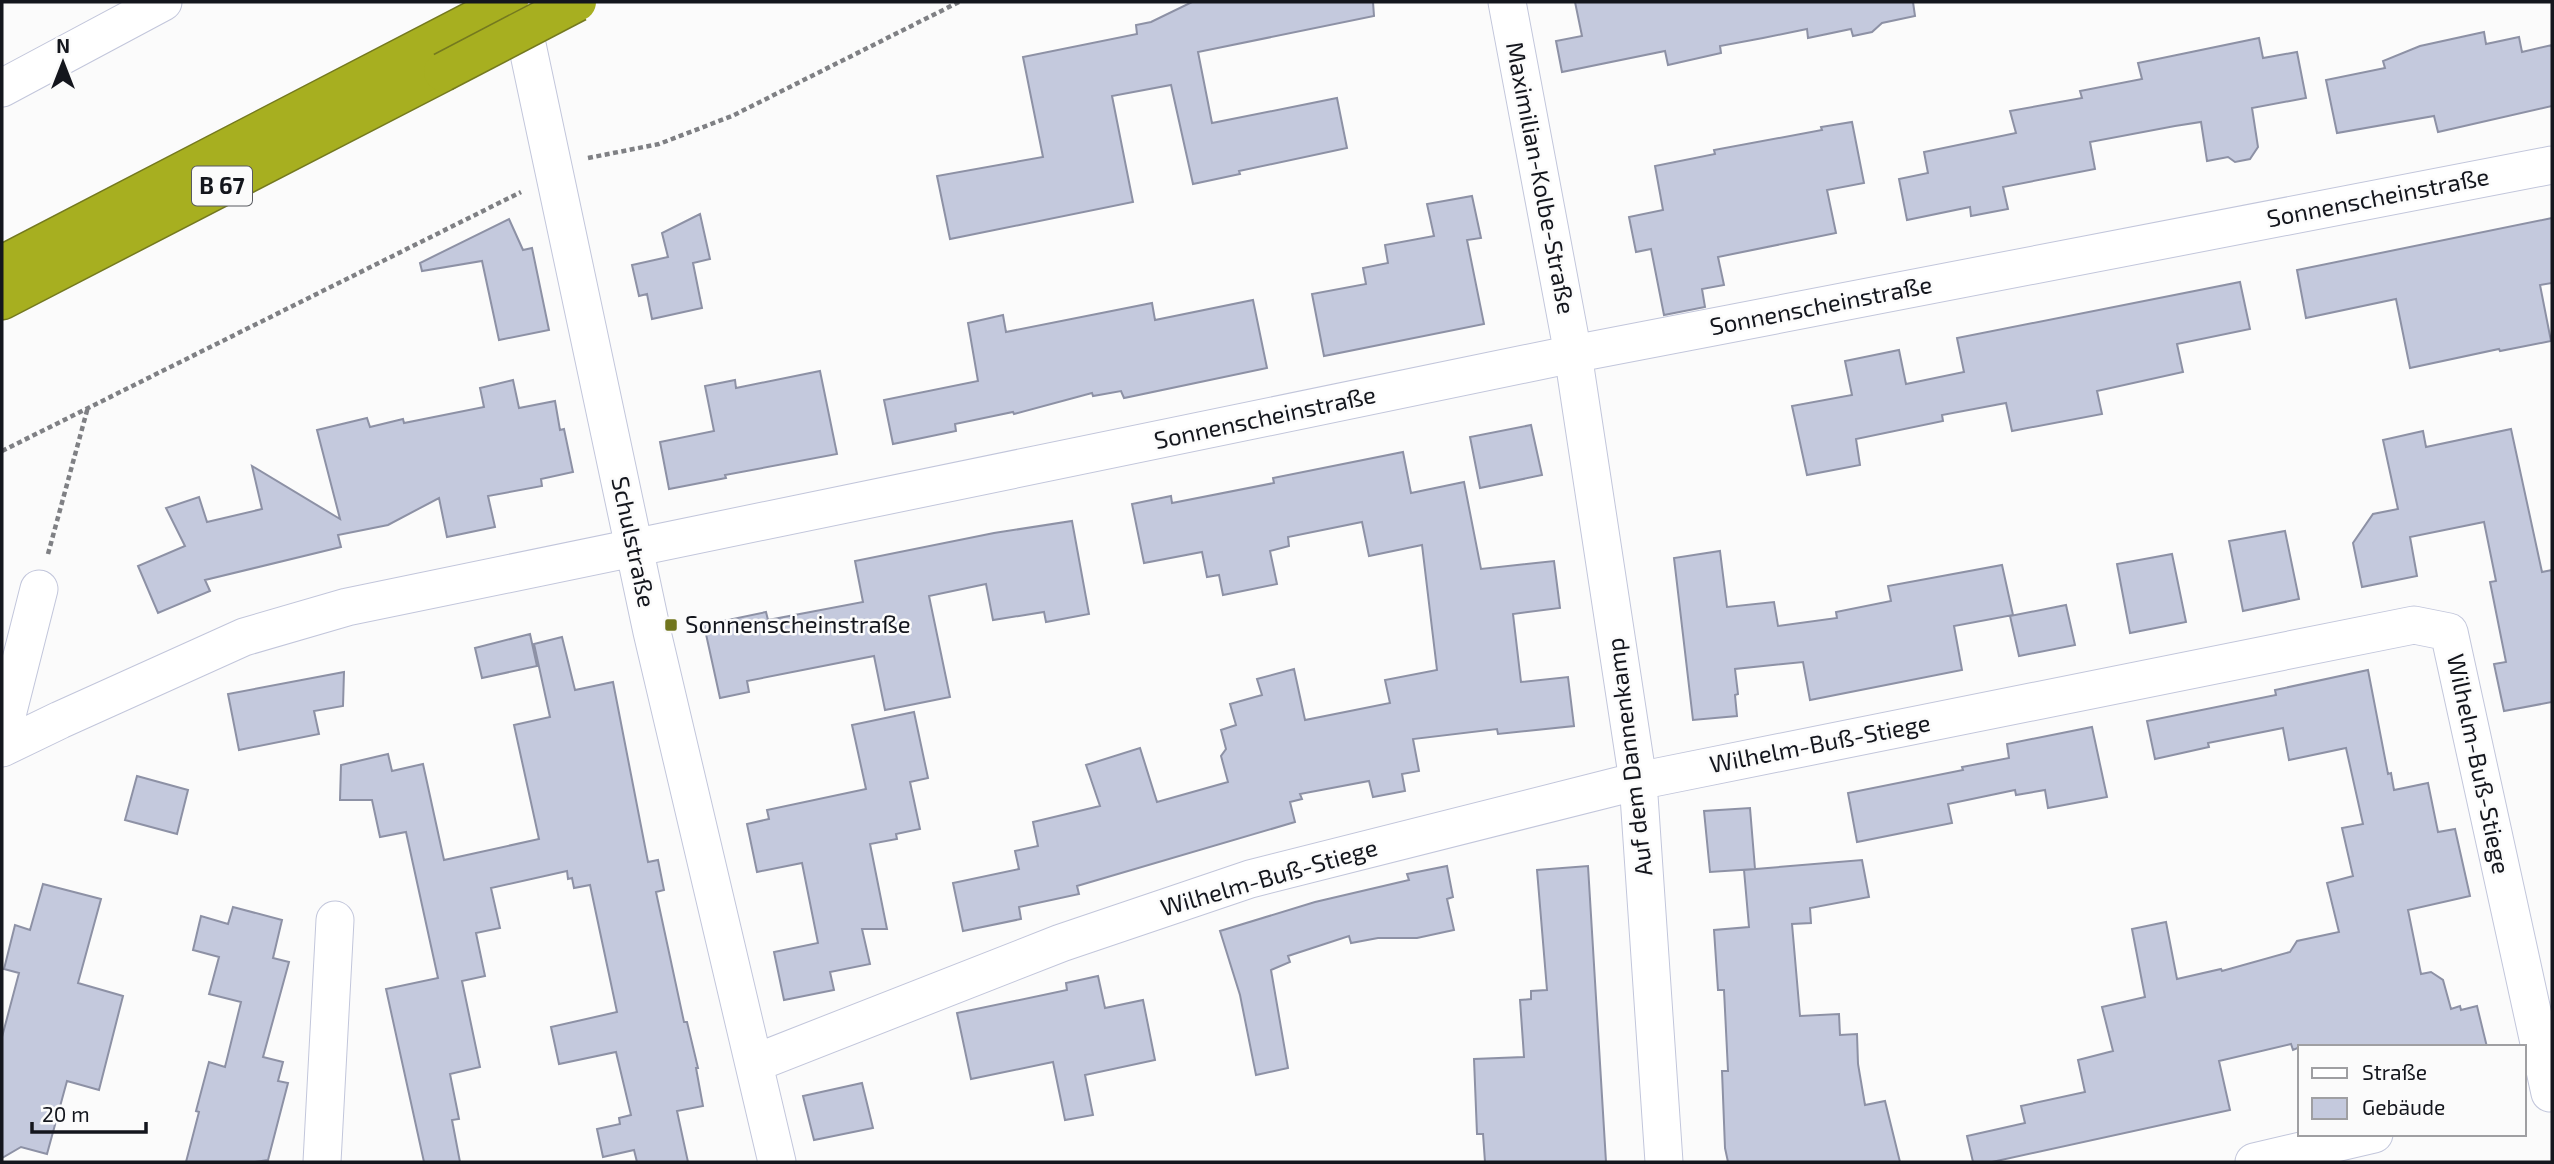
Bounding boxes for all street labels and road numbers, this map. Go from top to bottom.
street label: Maximilian-Kolbe-Straße [1501,39,1582,316]
street label: Sonnenscheinstraße [2264,161,2491,232]
road number: B 67 [192,167,252,206]
street label: Sonnenscheinstraße [1707,269,1934,340]
street label: Sonnenscheinstraße [1151,379,1378,454]
street label: Schulstraße [606,474,662,610]
street label: Auf dem Dannenkamp [1600,636,1658,878]
street label: Wilhelm-Buß-Stiege [2442,651,2517,876]
street label: Wilhelm-Buß-Stiege [1707,707,1933,778]
street label: Wilhelm-Buß-Stiege [1157,832,1380,921]

